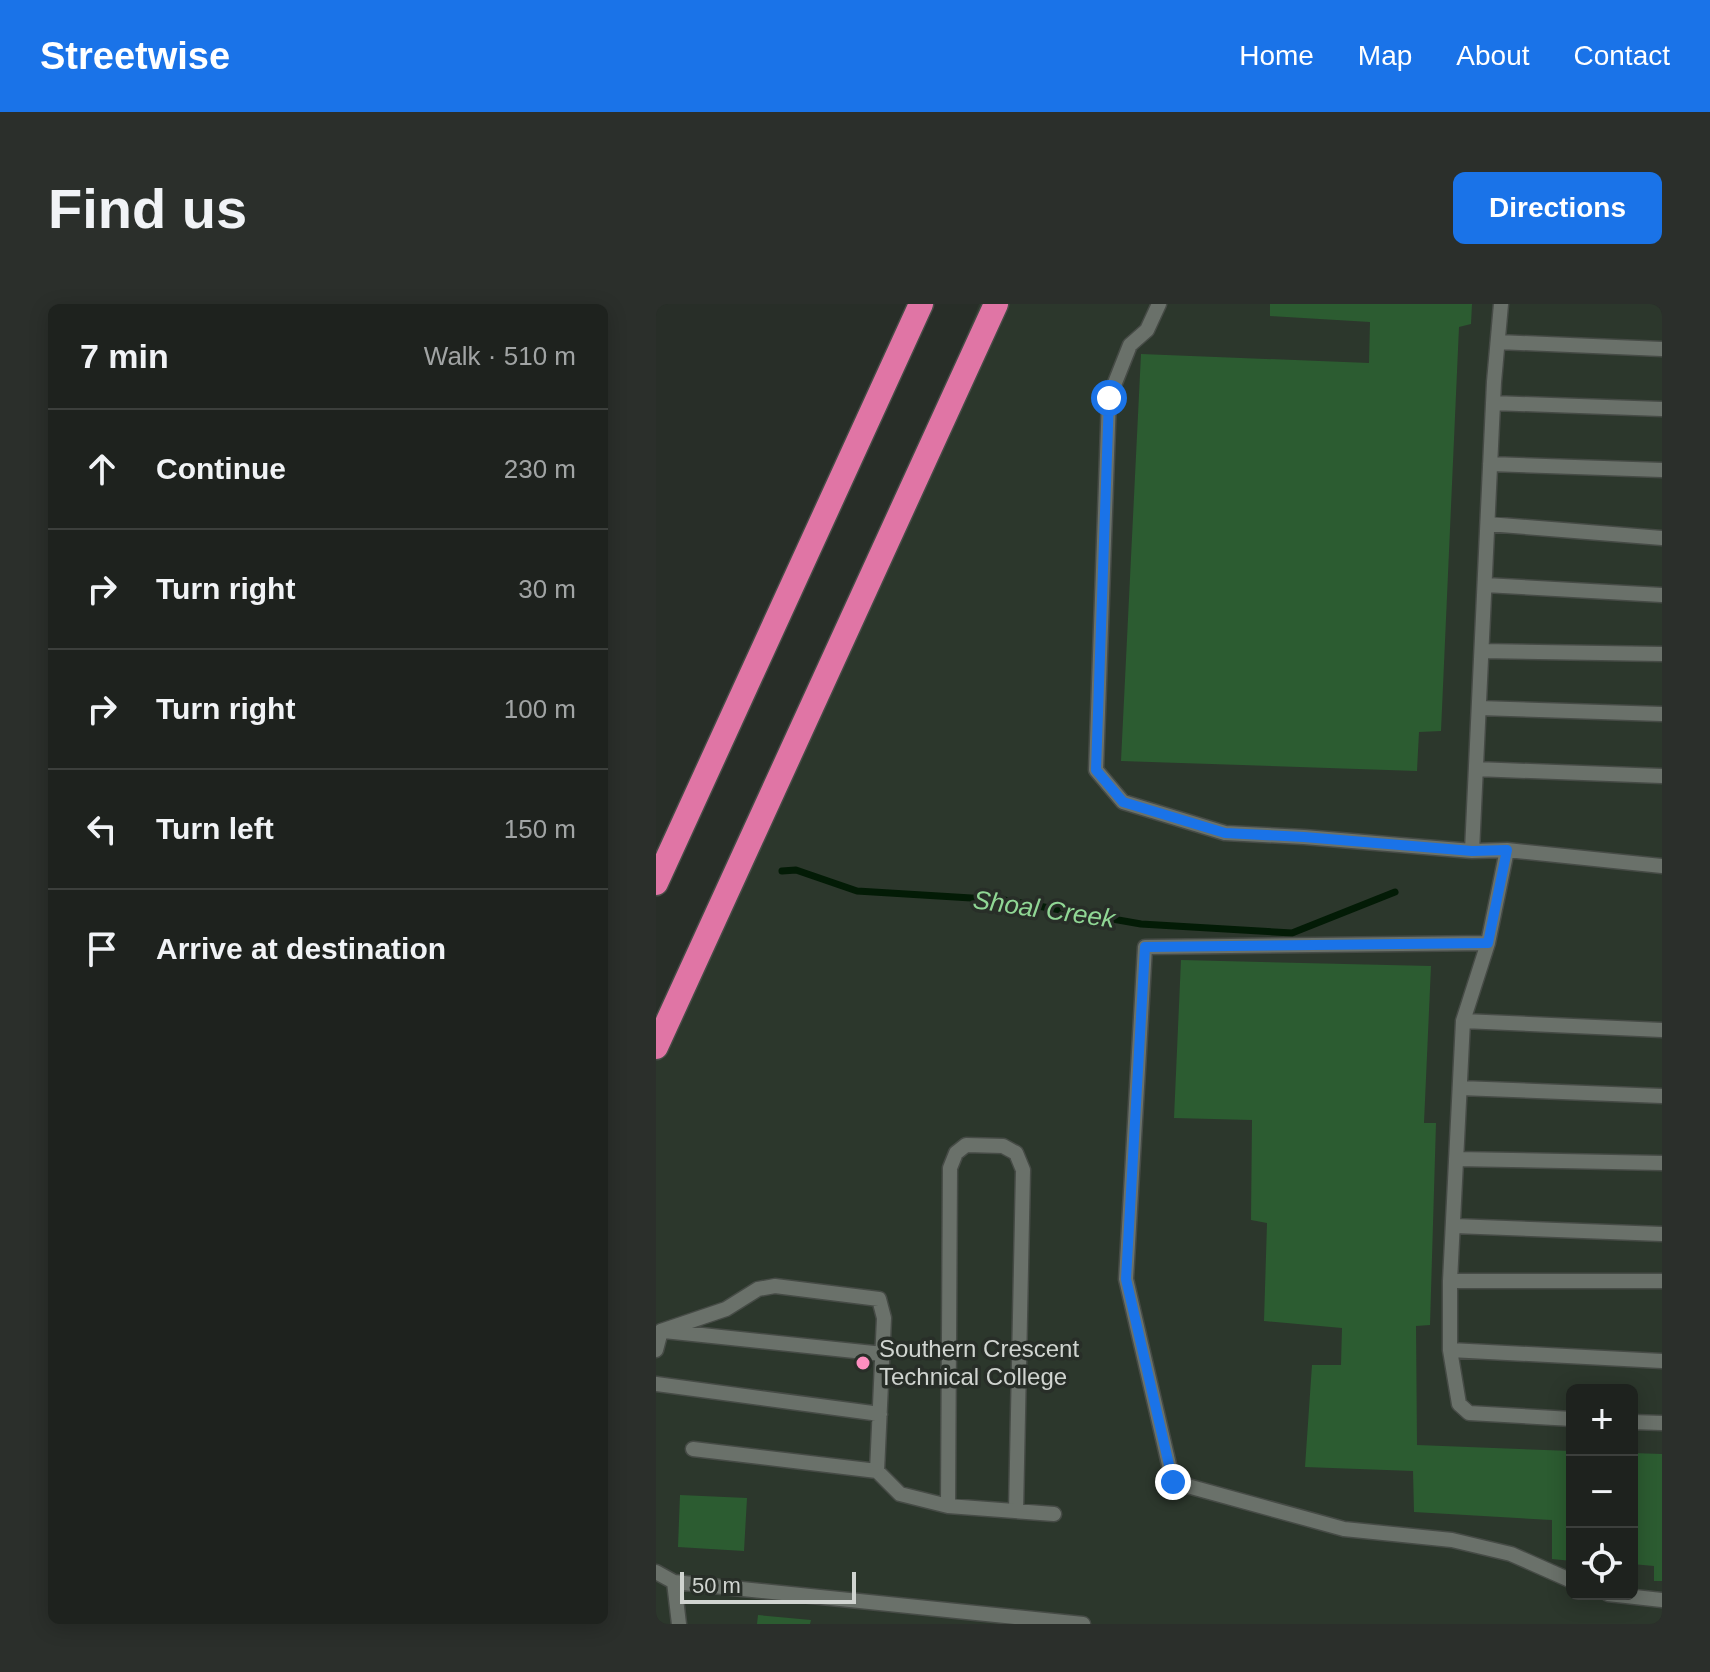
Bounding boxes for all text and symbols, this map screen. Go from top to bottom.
text: Streetwise [40,35,230,77]
text: Home [1239,40,1314,71]
text: Map [1358,40,1412,71]
text: About [1456,40,1530,71]
text: Contact [1574,40,1670,71]
button: Directions [1453,172,1662,244]
text: Find us [48,177,247,240]
text: 7 min [80,337,169,375]
text: Walk · 510 m [424,341,576,371]
route start [1091,380,1127,416]
icon: ahead [80,447,124,491]
text: Continue [156,452,286,485]
text: 230 m [504,454,576,484]
icon: right [80,567,124,611]
text: Turn right [156,572,295,605]
text: 30 m [518,574,576,604]
icon: right [80,687,124,731]
text: Turn right [156,692,295,725]
text: 100 m [504,694,576,724]
icon: left [80,807,124,851]
text: Turn left [156,812,274,845]
text: 150 m [504,814,576,844]
water label: Shoal Creek [971,884,1119,934]
icon: arrive [80,927,124,971]
text: Arrive at destination [156,932,446,965]
place label: Southern Crescent Technical College [879,1335,1079,1390]
marker: Southern Crescent Technical College [854,1354,872,1372]
map controls [1566,1384,1638,1600]
button: + [1566,1384,1638,1456]
button: − [1566,1456,1638,1528]
route end [1155,1464,1191,1500]
button: locate [1566,1528,1638,1600]
scale bar [680,1568,856,1604]
text: 50 m [692,1573,741,1598]

